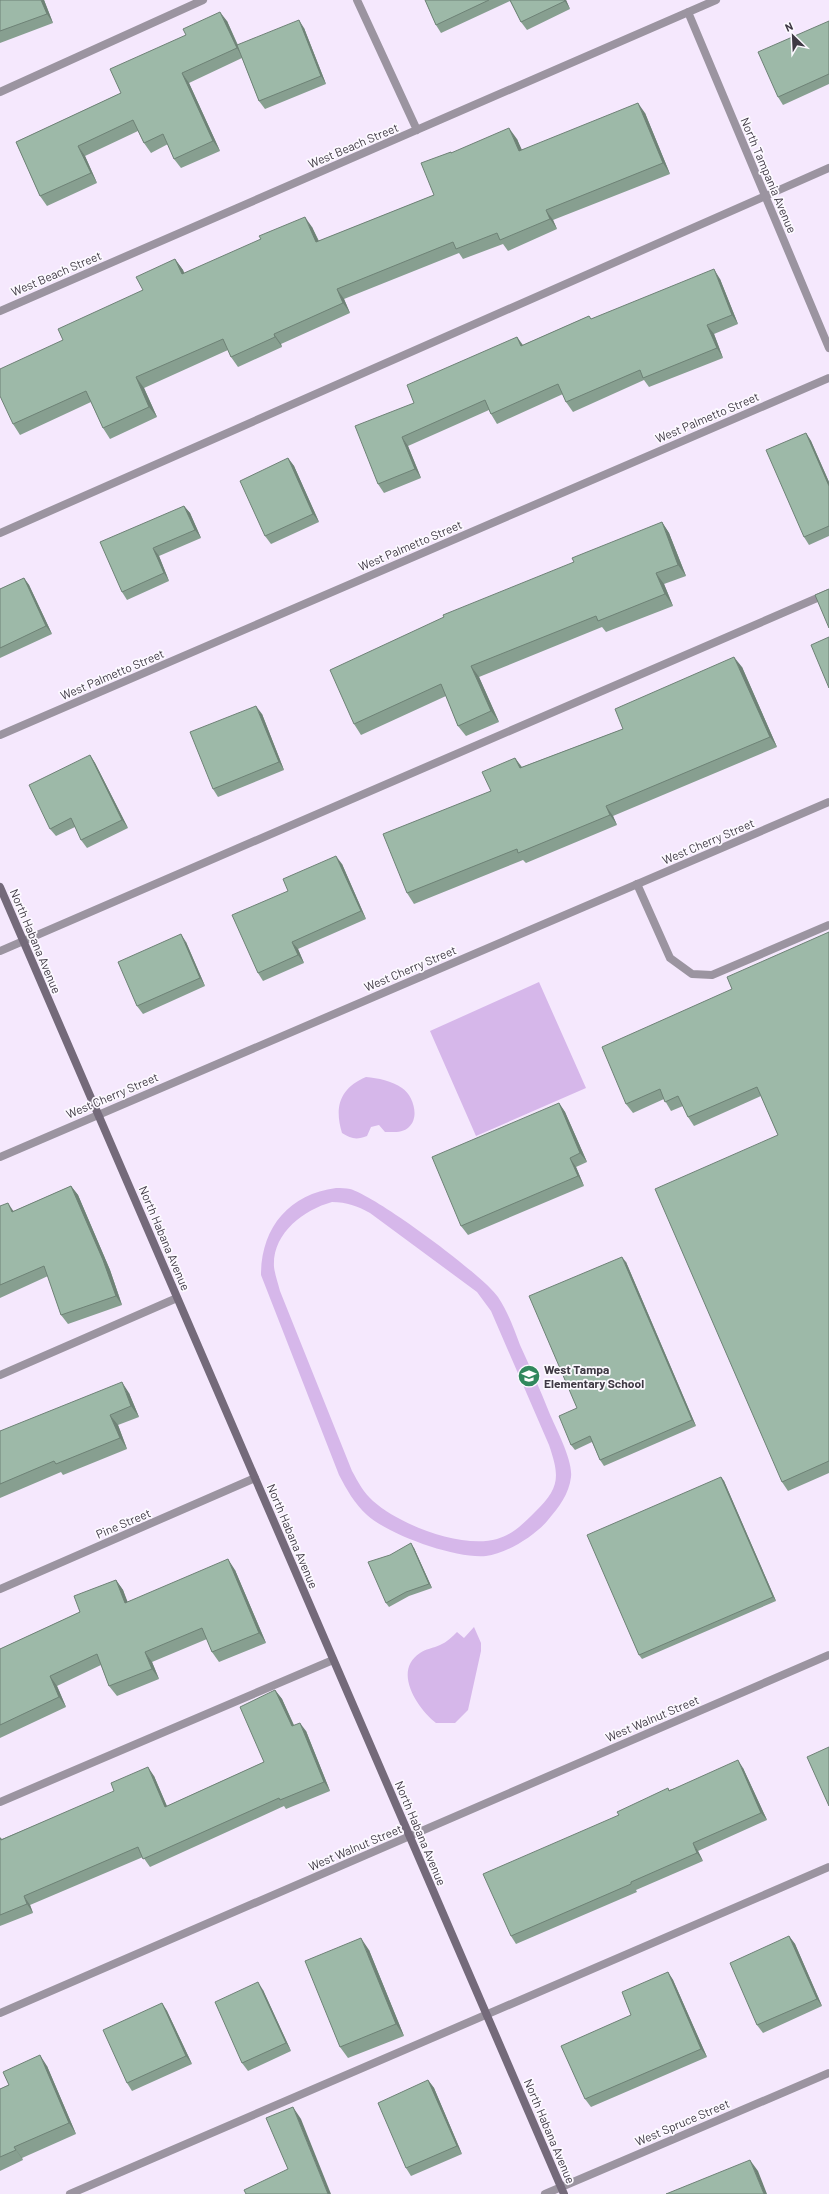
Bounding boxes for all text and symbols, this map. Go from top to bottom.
north arrow [773,16,813,56]
text: N [783,19,795,34]
street label: North Tampania Avenue [738,115,800,235]
street label: West Beach Street [306,120,400,170]
street label: West Beach Street [9,248,103,298]
street label: West Palmetto Street [653,389,761,445]
street label: West Palmetto Street [356,517,464,573]
street label: West Palmetto Street [58,646,166,702]
street label: West Cherry Street [660,815,756,867]
street label: North Habana Avenue [8,887,64,995]
street label: West Cherry Street [362,942,458,994]
street label: West Cherry Street [64,1069,160,1121]
street label: North Habana Avenue [137,1184,193,1292]
place label: West Tampa Elementary School [544,1362,644,1390]
school or university icon: West Tampa Elementary School [516,1363,542,1389]
street label: North Habana Avenue [265,1482,321,1590]
street label: Pine Street [94,1505,152,1541]
street label: West Walnut Street [603,1692,701,1744]
street label: North Habana Avenue [393,1779,449,1887]
street label: West Walnut Street [306,1821,404,1873]
street label: North Habana Avenue [522,2077,578,2185]
street label: West Spruce Street [633,2096,731,2148]

